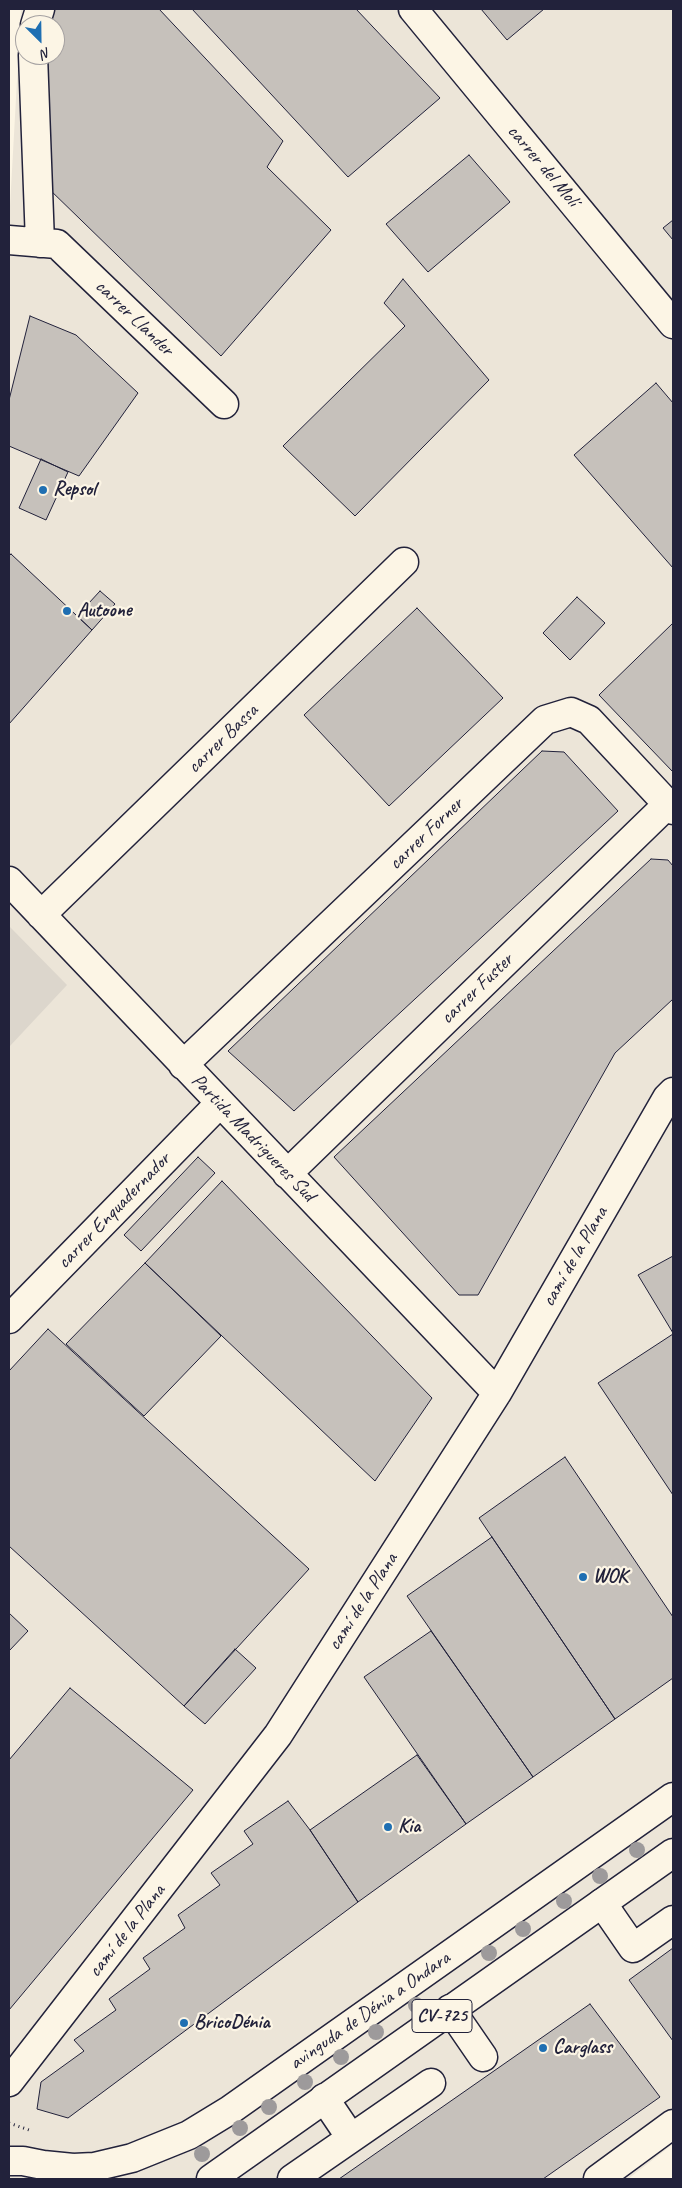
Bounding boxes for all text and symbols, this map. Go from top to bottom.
north arrow [15,15,65,65]
text: N [38,44,53,63]
street label: carrer del Molí [502,120,584,212]
street label: carrer Llander [90,275,178,361]
place label: Repsol [53,478,96,502]
marker: Repsol [37,484,49,496]
place label: Autoone [77,599,131,623]
marker: Autoone [61,605,73,617]
street label: carrer Bassa [182,699,264,779]
street label: carrer Forner [384,793,468,875]
street label: carrer Fuster [436,948,518,1030]
street label: Partida Madrigueres Sud [186,1069,320,1207]
street label: carrer Enquadernador [52,1148,176,1274]
street label: camí de la Plana [537,1203,613,1311]
street label: camí de la Plana [323,1549,403,1655]
place label: WOK [593,1565,628,1589]
marker: WOK [577,1571,589,1583]
place label: Kia [398,1815,420,1839]
marker: Kia [382,1821,394,1833]
street label: camí de la Plana [83,1880,171,1982]
street label: avinguda de Dénia a Ondara [285,1946,455,2076]
road number: CV-725 [412,2000,472,2032]
place label: BricoDénia [194,2011,270,2035]
marker: BricoDénia [178,2017,190,2029]
place label: Carglass [553,2036,612,2060]
marker: Carglass [537,2042,549,2054]

